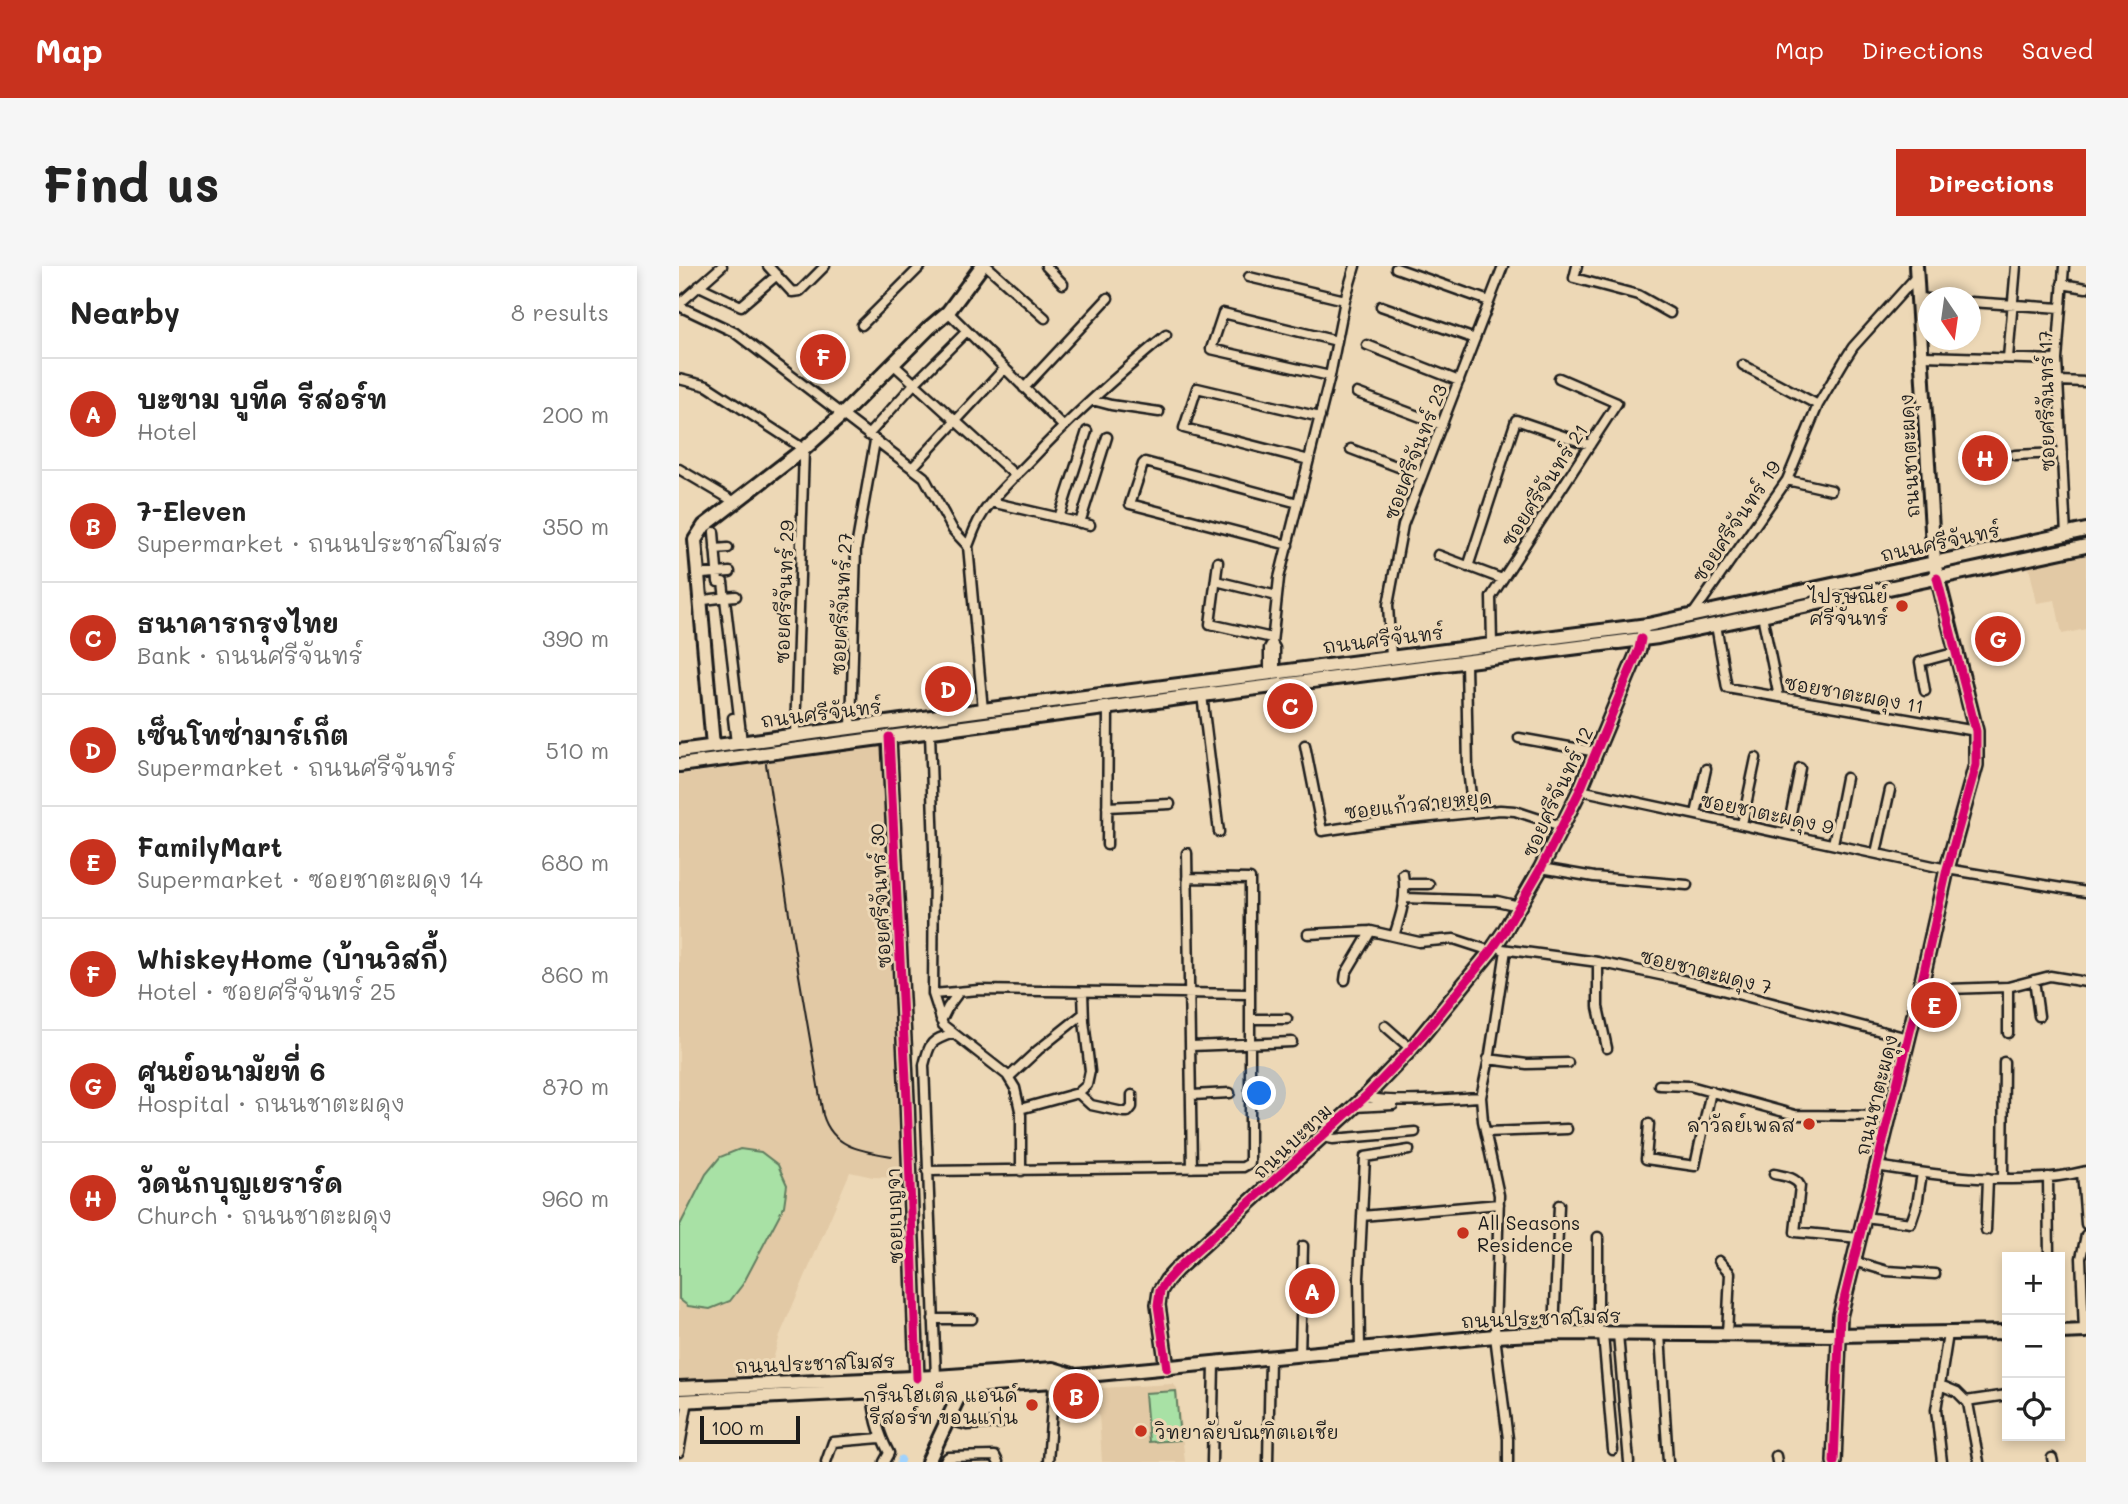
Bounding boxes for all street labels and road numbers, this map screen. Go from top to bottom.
street label: ซอยศรีจันทร์ 17 [2032,330,2060,472]
street label: ซอยศรีจันทร์ 23 [1378,380,1452,524]
street label: ถนนชาตะผดุง [1893,393,1927,519]
street label: ซอยศรีจันทร์ 21 [1495,419,1593,551]
street label: ซอยศรีจันทร์ 19 [1686,455,1786,587]
street label: ถนนศรีจันทร์ [1878,517,2002,567]
street label: ซอยศรีจันทร์ 29 [769,520,799,664]
street label: ซอยศรีจันทร์ 27 [825,532,857,676]
street label: ถนนศรีจันทร์ [1321,619,1445,659]
street label: ซอยชาตะผดุง 11 [1782,669,1926,721]
street label: ถนนศรีจันทร์ [759,693,883,733]
street label: ซอยศรีจันทร์ 12 [1516,723,1598,861]
street label: ซอยแก้วสายหยุด [1343,784,1494,826]
street label: ซอยชาตะผดุง 9 [1698,787,1836,841]
street label: ซอยศรีจันทร์ 30 [864,823,896,969]
street label: ซอยชาตะผดุง 7 [1637,943,1775,1001]
street label: ถนนชาตะผดุง [1849,1032,1905,1159]
street label: ถนนบะขาม [1247,1098,1337,1184]
street label: ซอยเบญจา [880,1167,908,1265]
street label: ถนนประชาสโมสร [1461,1303,1621,1333]
street label: ถนนประชาสโมสร [735,1348,895,1378]

